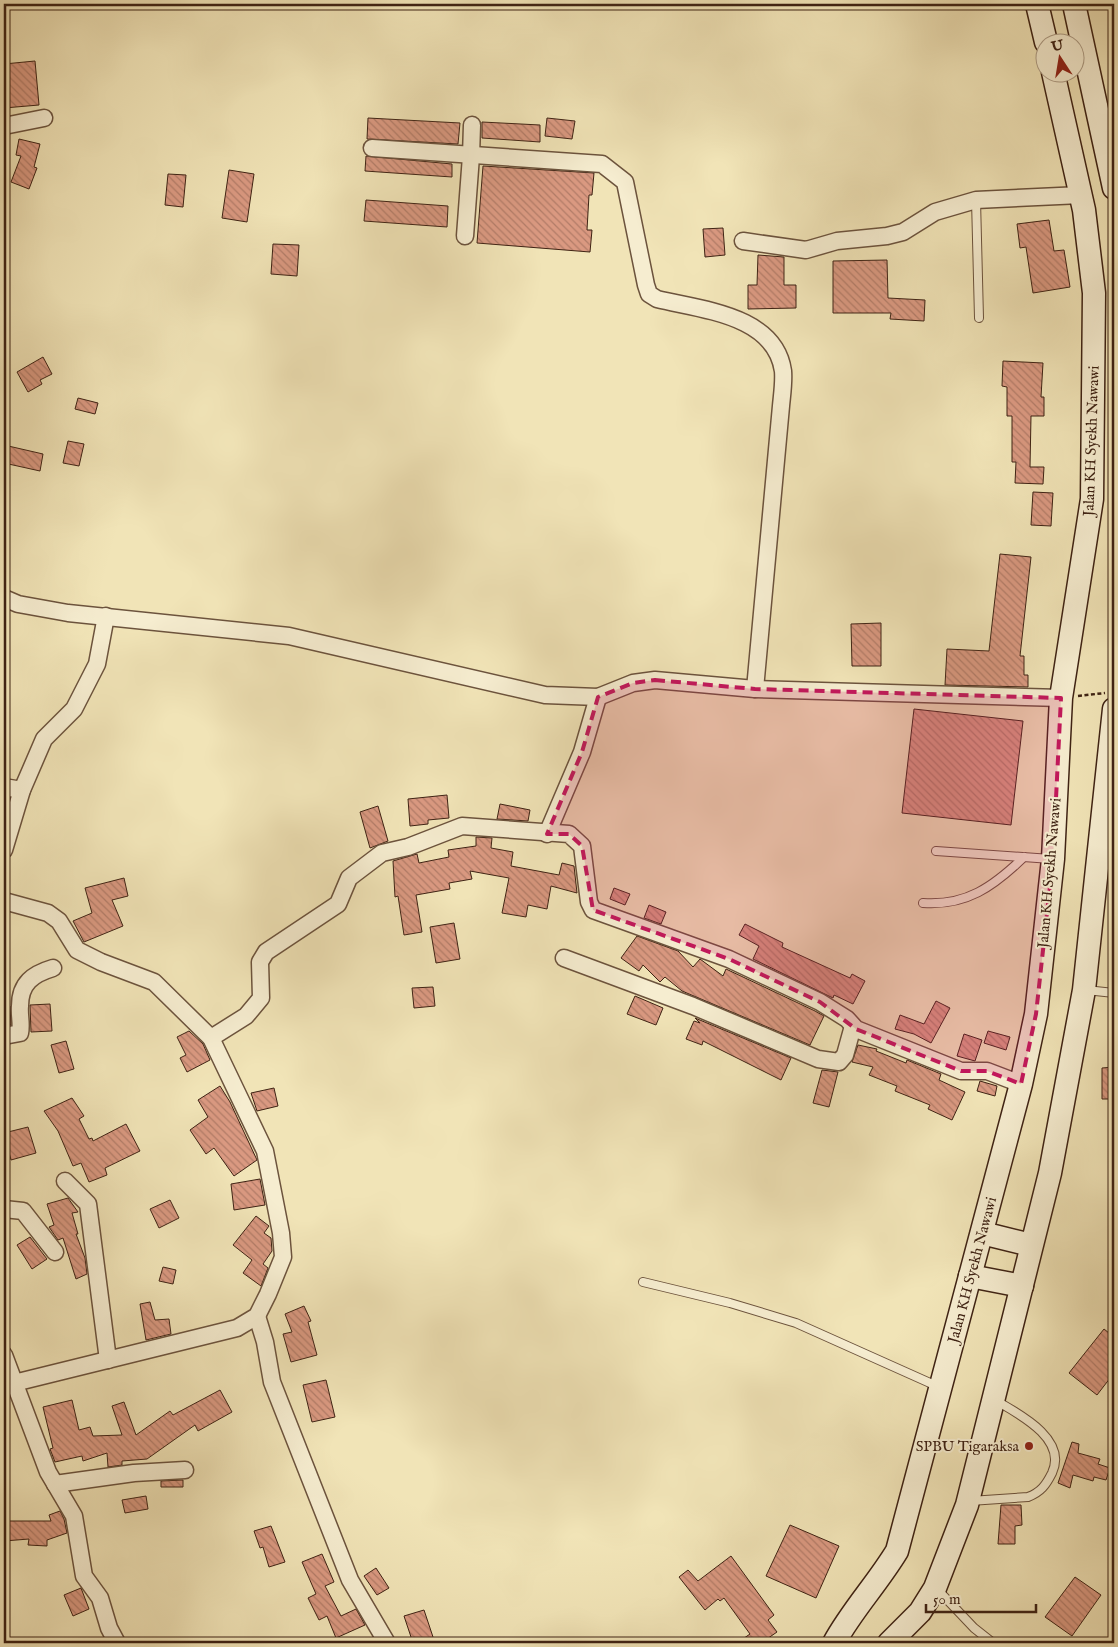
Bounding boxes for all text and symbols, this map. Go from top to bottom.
north arrow [1036,32,1086,82]
text: U [1049,36,1066,57]
street label: Jalan KH Syekh Nawawi [1079,365,1104,519]
street label: Jalan KH Syekh Nawawi [1033,797,1066,951]
street label: Jalan KH Syekh Nawawi [943,1195,1001,1347]
place label: SPBU Tigaraksa [916,1437,1020,1456]
marker: SPBU Tigaraksa [1023,1440,1035,1452]
scale bar [926,1582,1036,1614]
text: 50 m [933,1590,961,1609]

